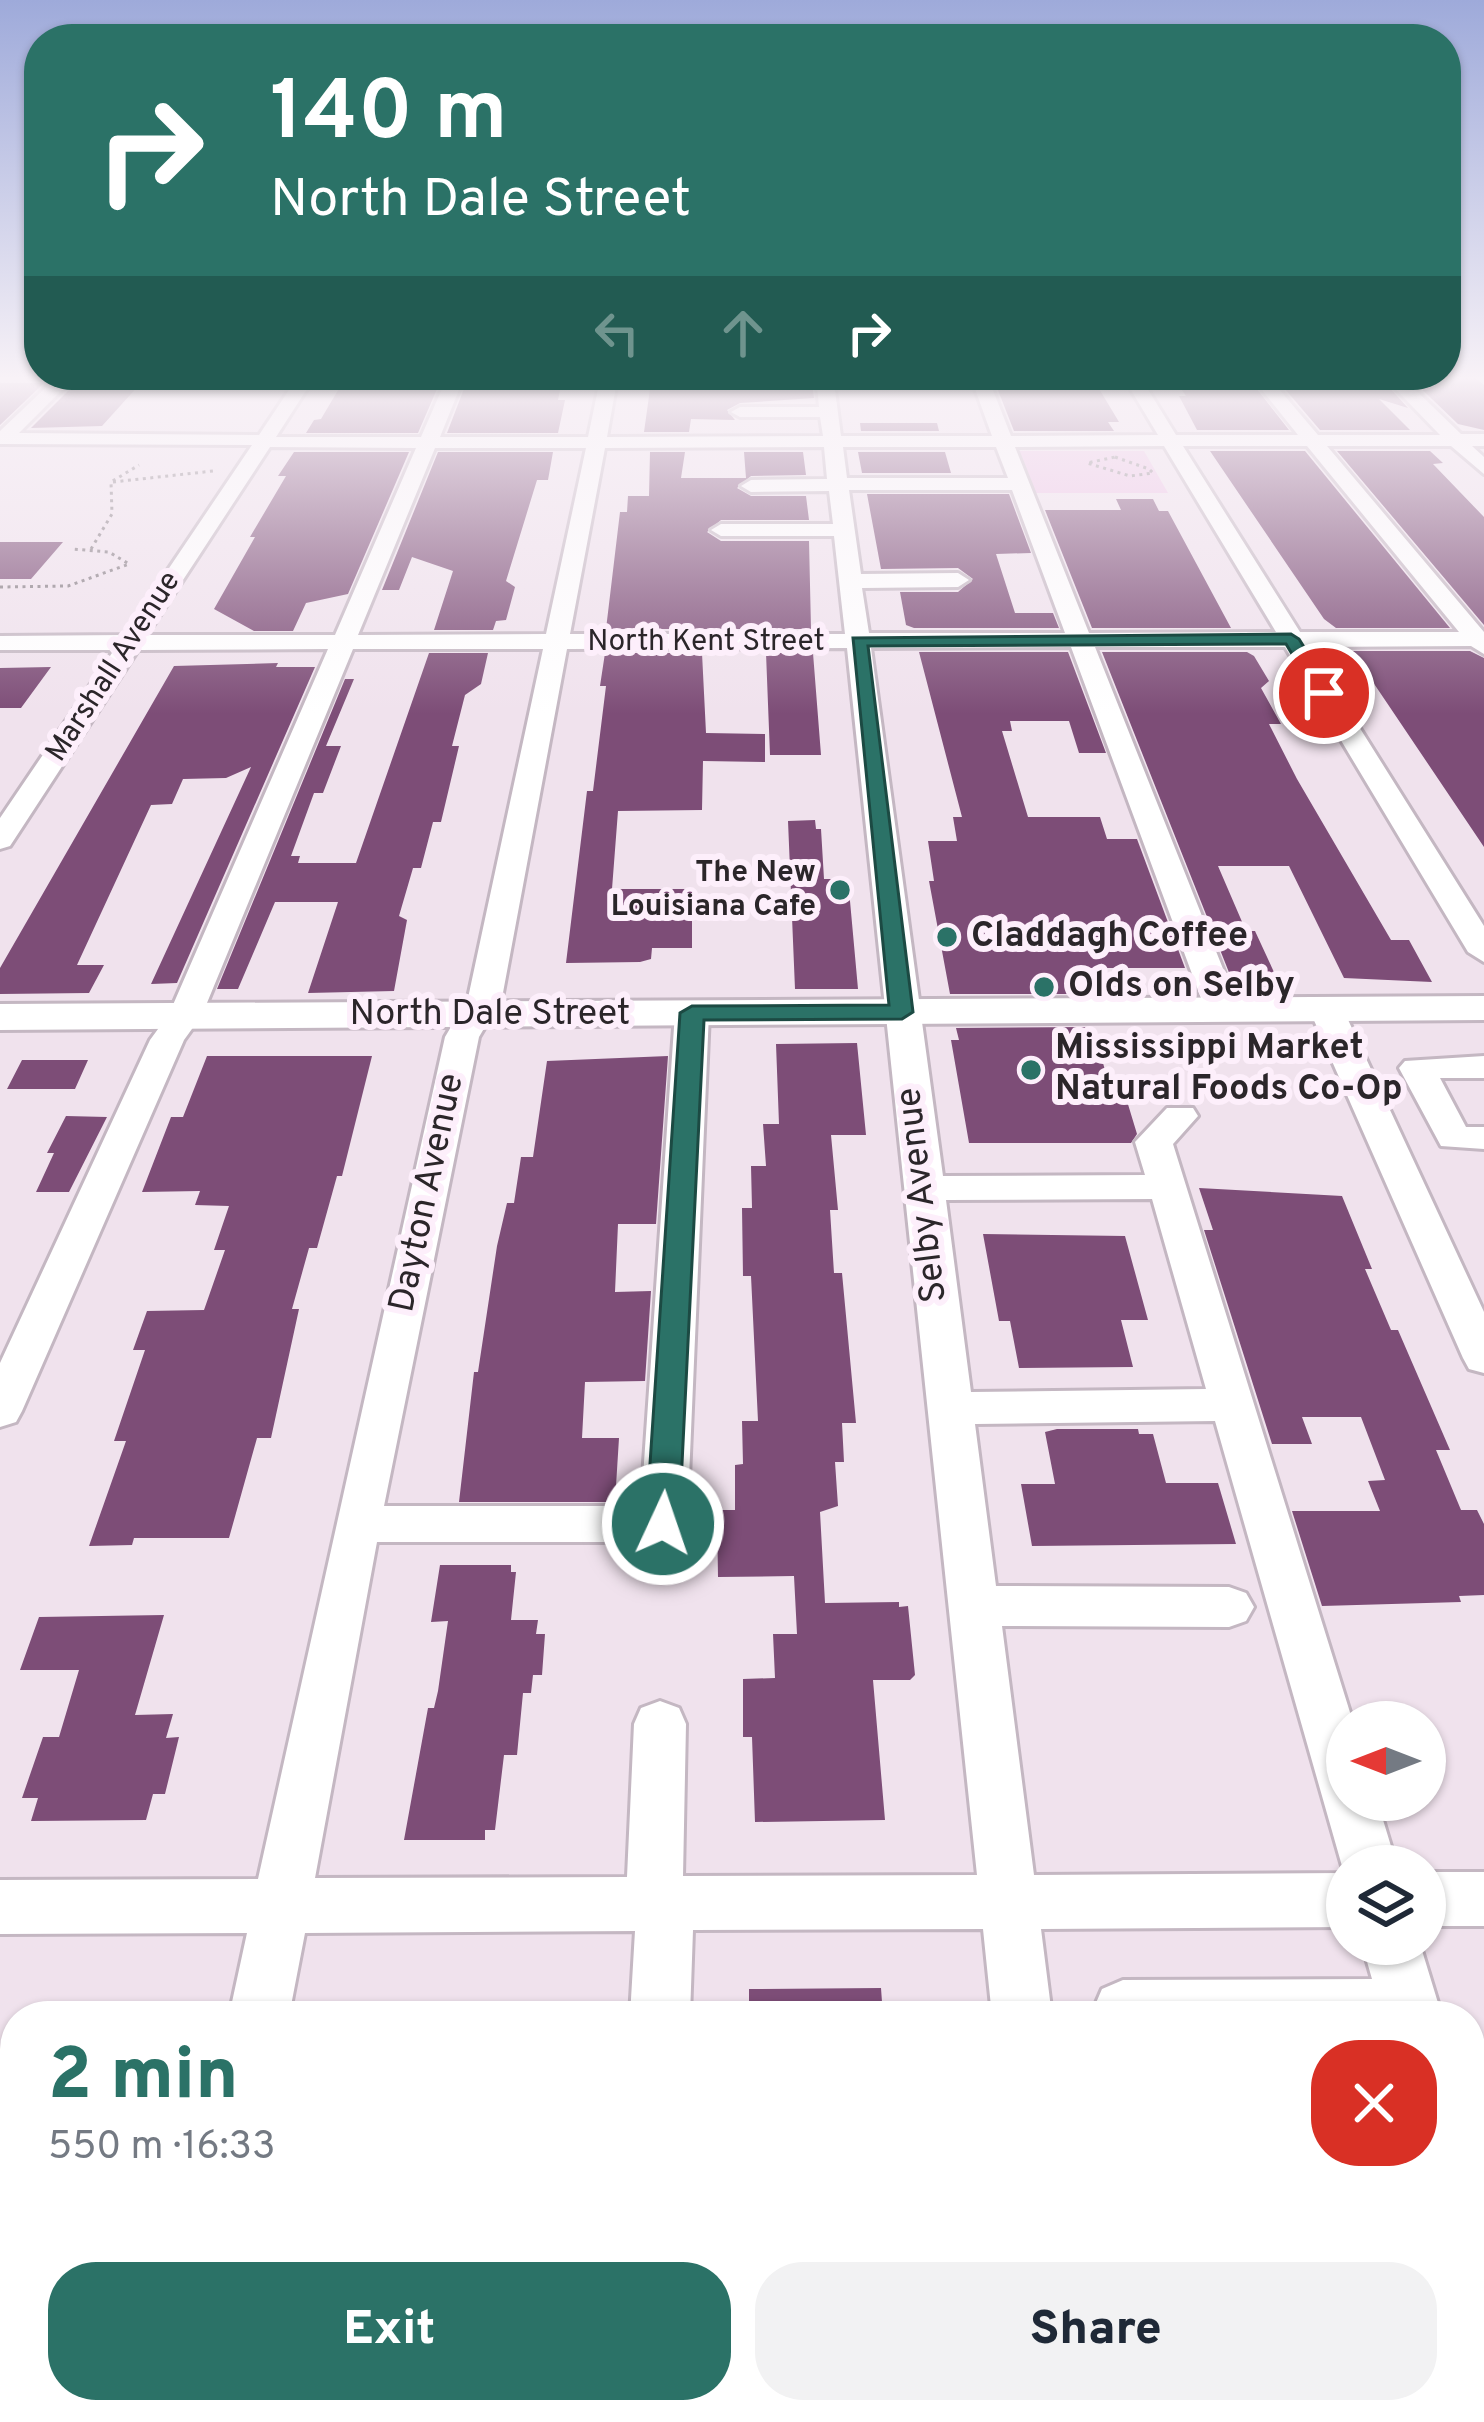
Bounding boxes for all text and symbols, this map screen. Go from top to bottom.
text: 140 m [270,63,507,169]
icon: right [72,72,228,228]
text: North Dale Street [270,167,691,236]
icon: left [584,300,650,366]
icon: ahead [710,300,776,366]
icon: right [836,300,902,366]
street label: Marshall Avenue [39,565,189,769]
street label: North Kent Street [587,624,825,661]
pin [1273,642,1375,744]
icon: arrive [1291,660,1357,726]
place label: The New Louisiana Cafe [611,855,816,926]
marker: The New Louisiana Cafe [827,877,853,903]
place label: Claddagh Coffee [971,914,1248,960]
marker: Claddagh Coffee [934,924,960,950]
place label: Olds on Selby [1068,964,1295,1010]
marker: Olds on Selby [1031,974,1057,1000]
street label: North Dale Street [350,992,630,1038]
place label: Mississippi Market Natural Foods Co-Op [1055,1026,1402,1113]
marker: Mississippi Market Natural Foods Co-Op [1018,1057,1044,1083]
street label: Dayton Avenue [380,1069,476,1317]
street label: Selby Avenue [887,1085,959,1305]
position arrow [600,1461,726,1587]
north arrow [1326,1701,1446,1821]
map controls [1326,1701,1446,1965]
button: layers [1326,1845,1446,1965]
text: 2 min [48,2033,238,2125]
button: close [1311,2040,1437,2166]
text: 550 m · 16:33 [48,2124,276,2173]
button: Exit [48,2262,731,2400]
button: Share [755,2262,1437,2400]

